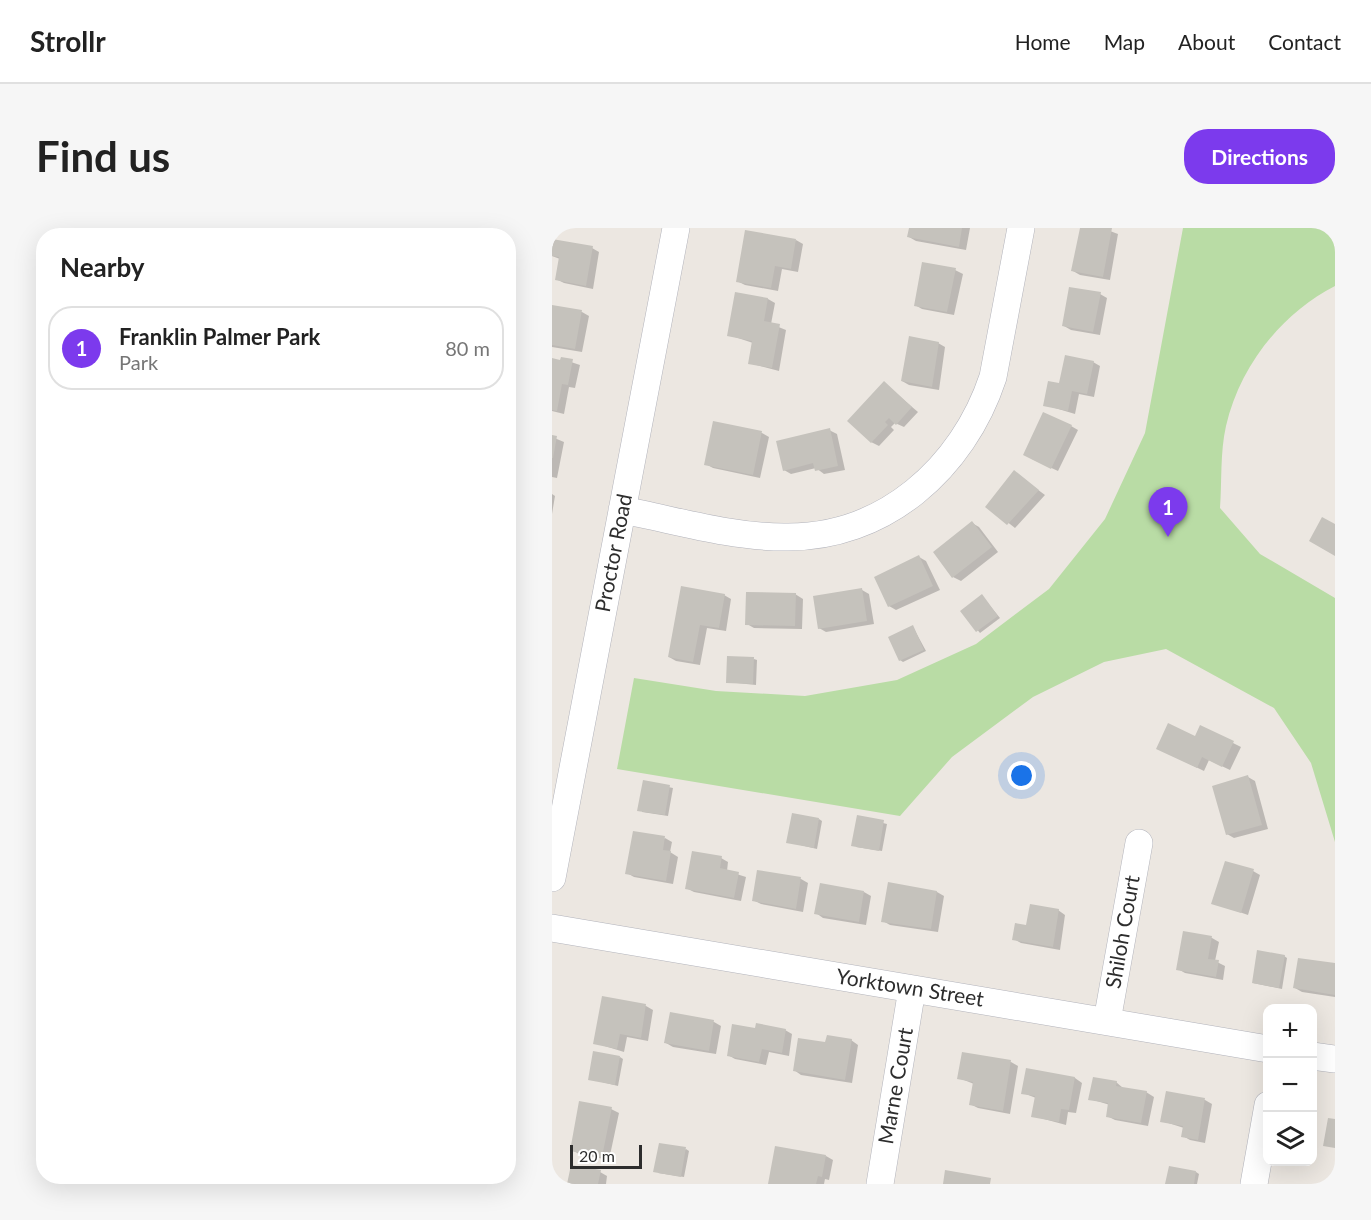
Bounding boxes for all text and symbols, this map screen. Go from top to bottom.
text: Strollr [30,24,106,58]
text: Home [1015,29,1071,54]
text: Map [1104,29,1145,54]
text: About [1178,29,1235,54]
text: Contact [1268,29,1341,54]
button: Directions [1184,129,1335,184]
text: Find us [36,131,170,181]
text: Nearby [60,251,145,283]
text: Franklin Palmer Park [119,323,320,350]
text: 1 [76,336,87,360]
text: 80 m [445,336,490,360]
text: Park [119,350,158,374]
pin: 1 [1148,488,1188,537]
street label: Proctor Road [589,491,636,614]
your location [1007,761,1036,790]
street label: Shiloh Court [1099,873,1144,990]
street label: Yorktown Street [835,963,986,1011]
map controls [1263,1004,1317,1166]
button: + [1263,1004,1317,1058]
street label: Marne Court [872,1025,917,1146]
button: − [1263,1058,1317,1112]
button: layers [1263,1112,1317,1166]
scale bar [570,1142,642,1170]
text: 20 m [579,1146,615,1165]

